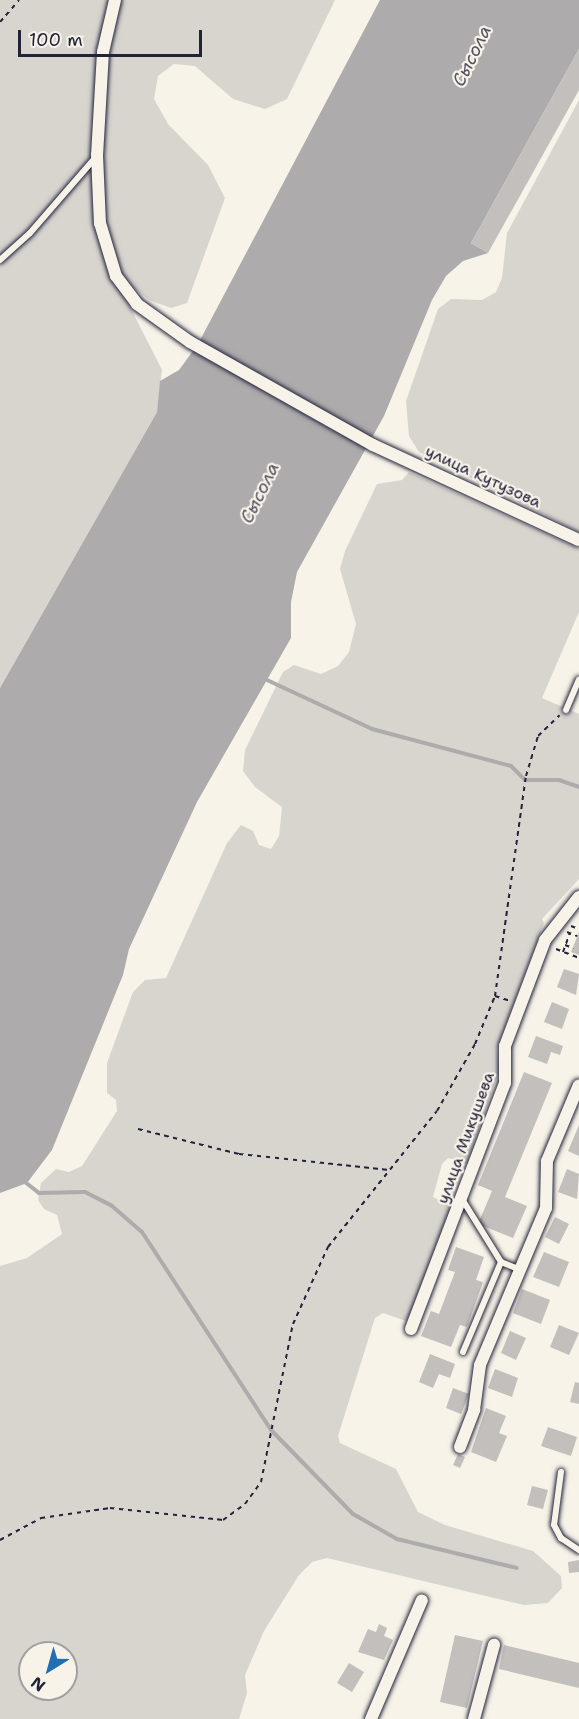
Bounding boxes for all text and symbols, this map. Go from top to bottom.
scale bar [21,18,206,56]
water label: Сысола [448,22,496,90]
text: 100 m [29,28,83,52]
street label: улица Кутузова [422,442,544,512]
water label: Сысола [236,459,284,527]
street label: улица Микушева [433,1070,499,1206]
north arrow [18,1641,78,1701]
text: N [27,1672,49,1696]

